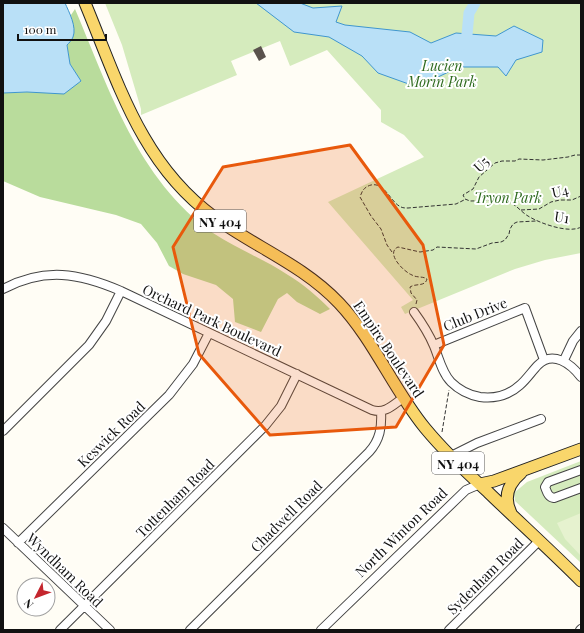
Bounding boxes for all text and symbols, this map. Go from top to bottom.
scale bar [18,16,106,42]
text: 100 m [24,21,57,37]
park label: Lucien Morin Park [406,56,477,91]
street label: U5 [469,152,493,176]
street label: U4 [550,180,570,202]
park label: Tryon Park [474,188,542,207]
street label: U1 [553,206,571,228]
road number: NY 404 [194,210,246,232]
street label: Orchard Park Boulevard [139,279,285,361]
street label: Club Drive [440,293,510,335]
street label: Empire Boulevard [350,297,428,401]
street label: Keswick Road [73,397,149,471]
road number: NY 404 [432,452,484,474]
street label: Tottenham Road [132,455,218,541]
street label: Chadwell Road [246,476,326,556]
street label: North Winton Road [351,483,451,581]
street label: Wyndham Road [22,528,107,611]
street label: Sydenham Road [443,534,527,618]
north arrow [16,577,56,617]
text: N [20,596,36,612]

